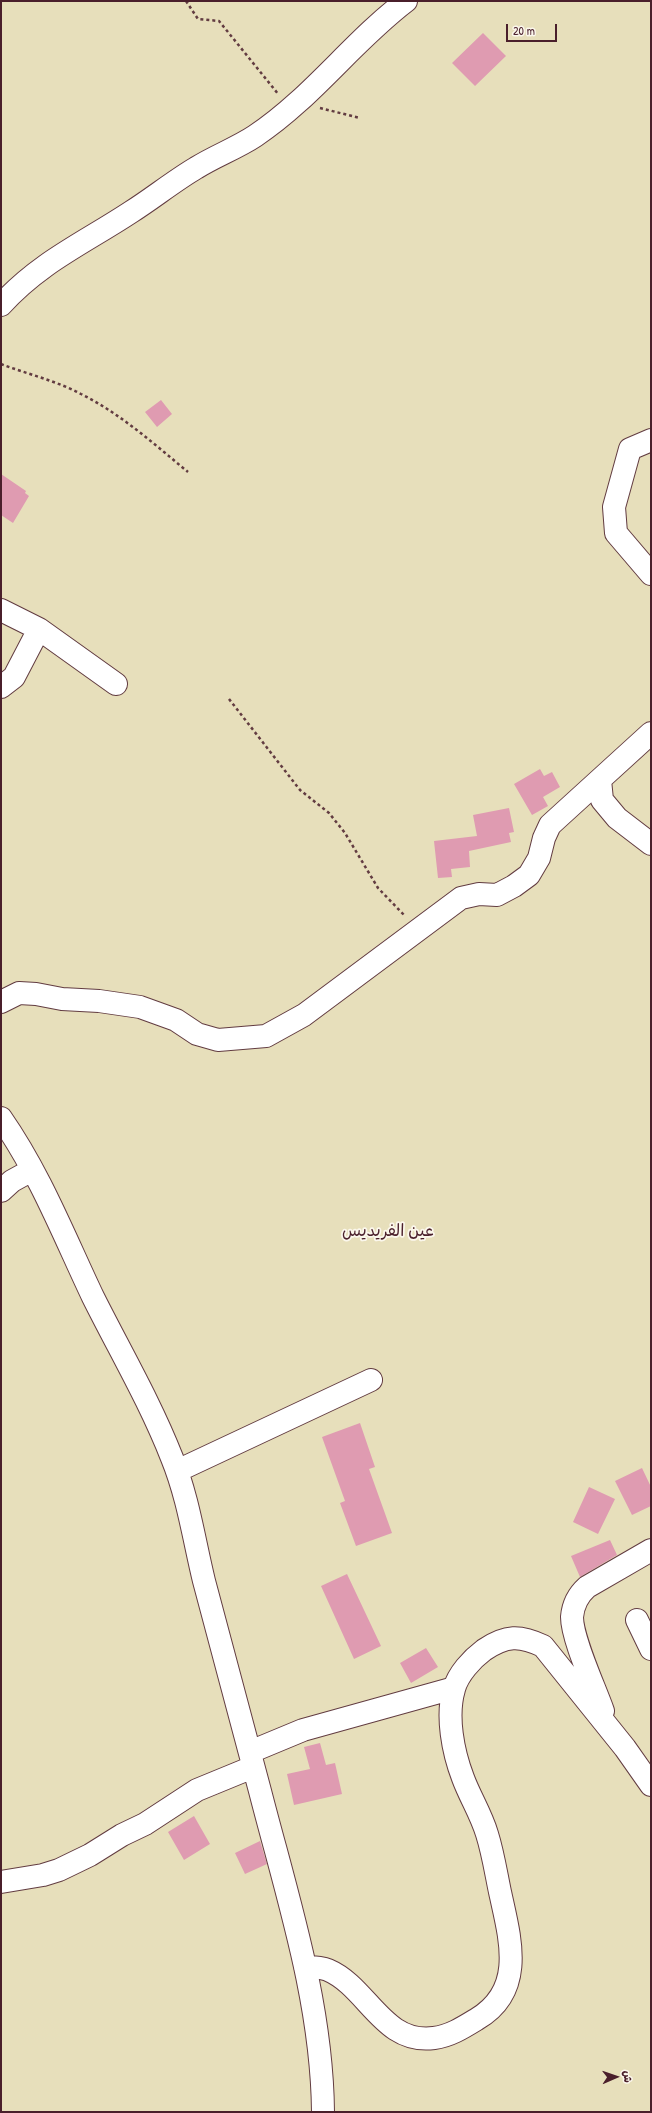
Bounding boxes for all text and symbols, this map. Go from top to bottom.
scale bar [508,16,559,42]
text: 20 m [513,22,535,39]
district label: عين الفريديس [342,1221,434,1241]
north arrow [596,2057,636,2097]
text: ش [621,2070,635,2083]

